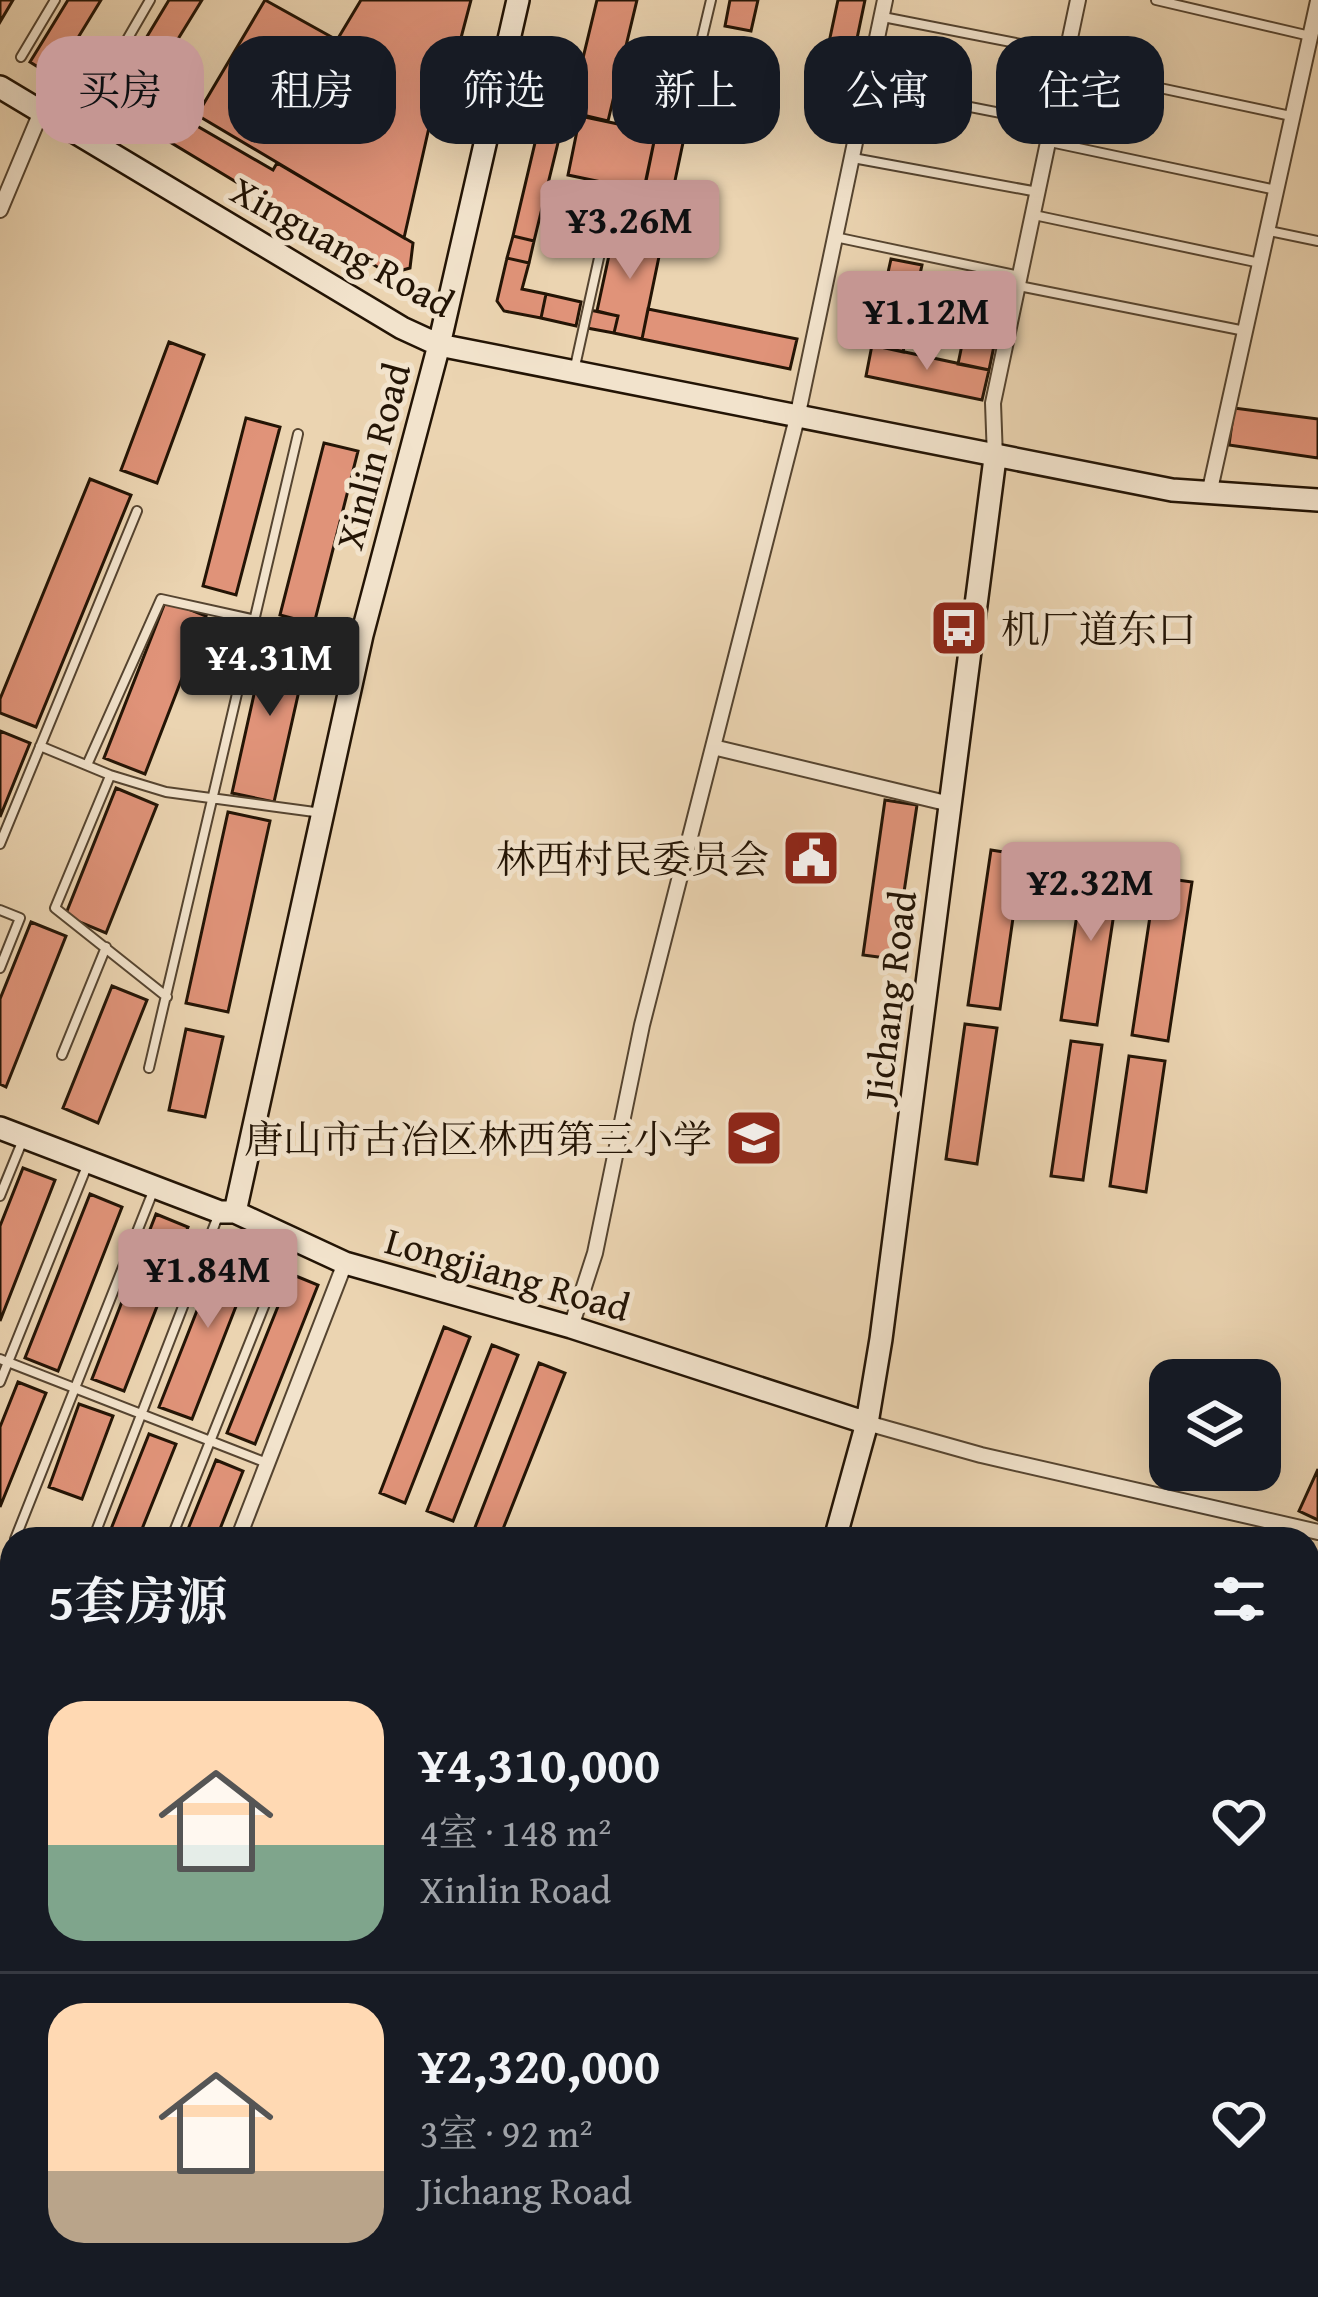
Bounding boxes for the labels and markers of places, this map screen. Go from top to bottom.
pin: ¥3.26M [532,180,728,282]
pin: ¥1.12M [829,271,1025,373]
bus stop icon: 机厂道东口 [928,597,990,659]
place label: 机厂道东口 [1001,600,1196,657]
pin: ¥4.31M [172,617,368,719]
public building icon: 林西村民委员会 [780,827,842,889]
place label: 林西村民委员会 [496,830,769,887]
pin: ¥2.32M [993,842,1189,944]
school or university icon: 唐山市古冶区林西第三小学 [723,1107,785,1169]
place label: 唐山市古冶区林西第三小学 [244,1110,712,1167]
pin: ¥1.84M [110,1229,306,1331]

